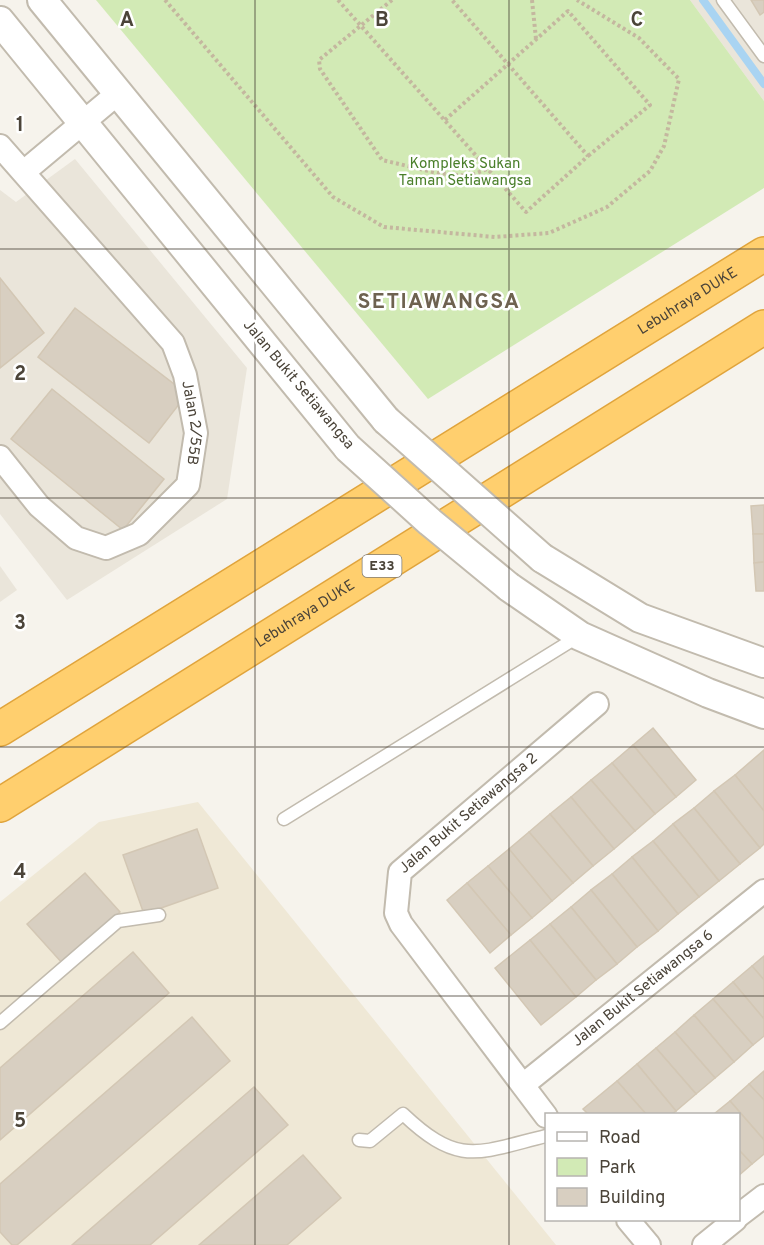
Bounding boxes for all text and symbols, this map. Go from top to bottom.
text: A [120,8,134,34]
text: B [375,8,389,34]
text: C [631,8,643,34]
text: 1 [16,113,24,139]
park label: Kompleks Sukan Taman Setiawangsa [399,155,531,191]
street label: Lebuhraya DUKE [634,263,741,339]
district label: SETIAWANGSA [357,289,521,316]
street label: Jalan Bukit Setiawangsa [238,316,358,454]
text: 2 [14,362,26,388]
street label: Jalan 2/55B [177,379,206,466]
road number: E33 [362,555,401,577]
street label: Lebuhraya DUKE [252,576,359,652]
text: 3 [14,611,26,637]
street label: Jalan Bukit Setiawangsa 2 [395,749,542,878]
text: 4 [14,860,26,886]
street label: Jalan Bukit Setiawangsa 6 [568,926,718,1051]
text: 5 [14,1109,26,1135]
legend [545,1113,740,1221]
text: Road [599,1127,641,1150]
text: Park [599,1157,636,1180]
text: Building [599,1187,665,1210]

